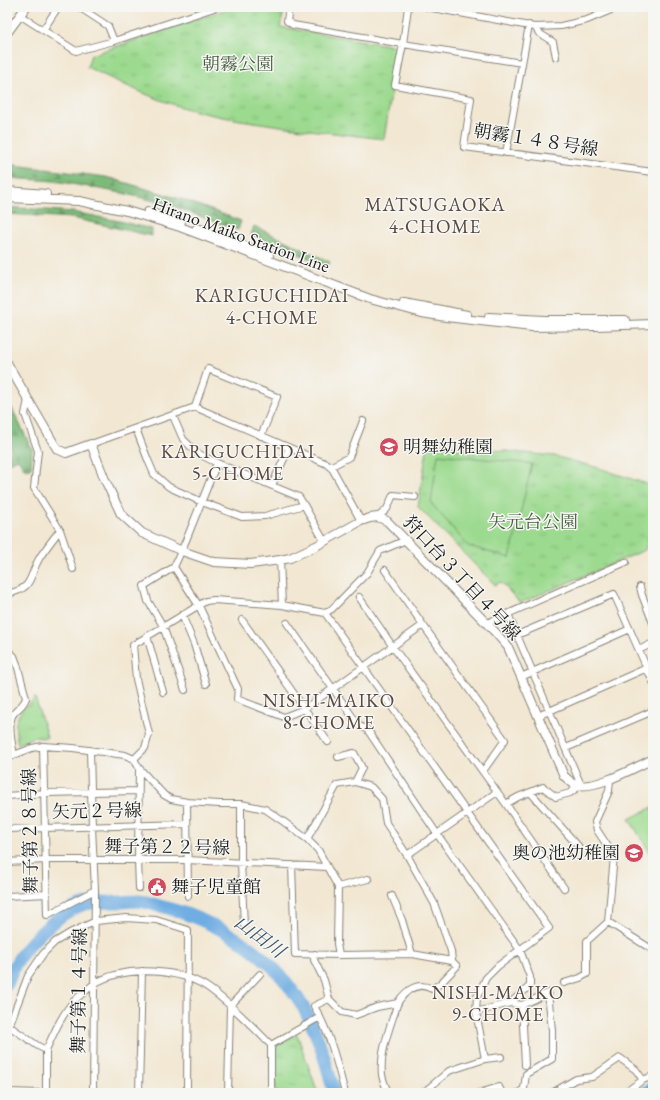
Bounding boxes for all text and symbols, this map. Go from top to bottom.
park label: 朝霧公園 [202,52,274,75]
street label: 朝霧１４８号線 [472,118,600,161]
street label: Hirano Maiko Station Line [149,192,333,277]
district label: MATSUGAOKA 4-CHOME [364,192,506,239]
district label: KARIGUCHIDAI 4-CHOME [195,283,349,330]
place label: 明舞幼稚園 [403,435,493,458]
school or university icon: 明舞幼稚園 [378,436,400,458]
district label: KARIGUCHIDAI 5-CHOME [161,439,315,486]
park label: 矢元台公園 [488,510,578,533]
street label: 狩口台３丁目４号線 [399,511,526,645]
district label: NISHI-MAIKO 8-CHOME [263,688,395,735]
street label: 舞子第２８号線 [17,768,42,894]
street label: 矢元２号線 [52,798,142,823]
street label: 舞子第２２号線 [104,834,230,859]
place label: 奥の池幼稚園 [512,841,620,864]
school or university icon: 奥の池幼稚園 [623,842,645,864]
place label: 舞子児童館 [171,875,261,898]
public building icon: 舞子児童館 [146,876,168,898]
water label: 山田川 [229,909,292,965]
street label: 舞子第１４号線 [66,928,91,1054]
district label: NISHI-MAIKO 9-CHOME [432,980,564,1027]

